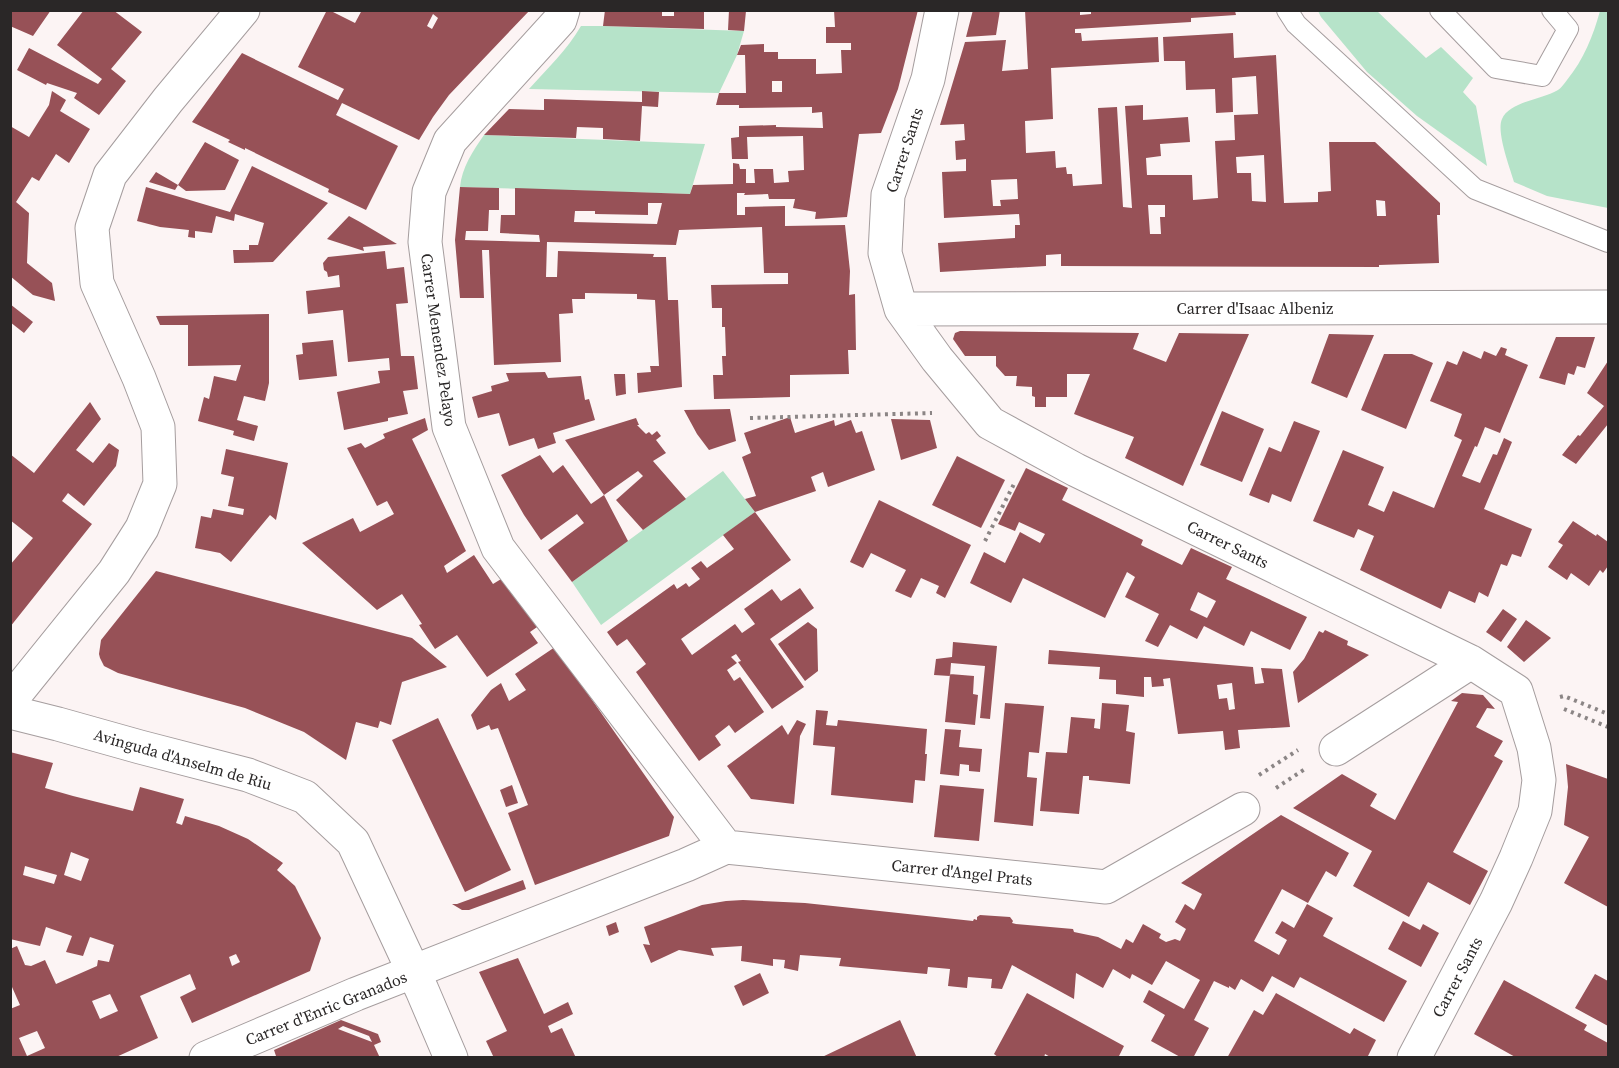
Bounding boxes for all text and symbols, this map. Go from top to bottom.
street label: Carrer Sants [880,105,928,195]
street label: Carrer Menendez Pelayo [416,252,462,428]
street label: Carrer d'Isaac Albeniz [1177,297,1333,319]
street label: Carrer Sants [1184,515,1273,573]
street label: Avinguda d'Anselm de Riu [91,723,275,795]
street label: Carrer d'Angel Prats [890,854,1034,890]
street label: Carrer Sants [1427,933,1487,1021]
street label: Carrer d'Enric Granados [242,965,410,1051]

